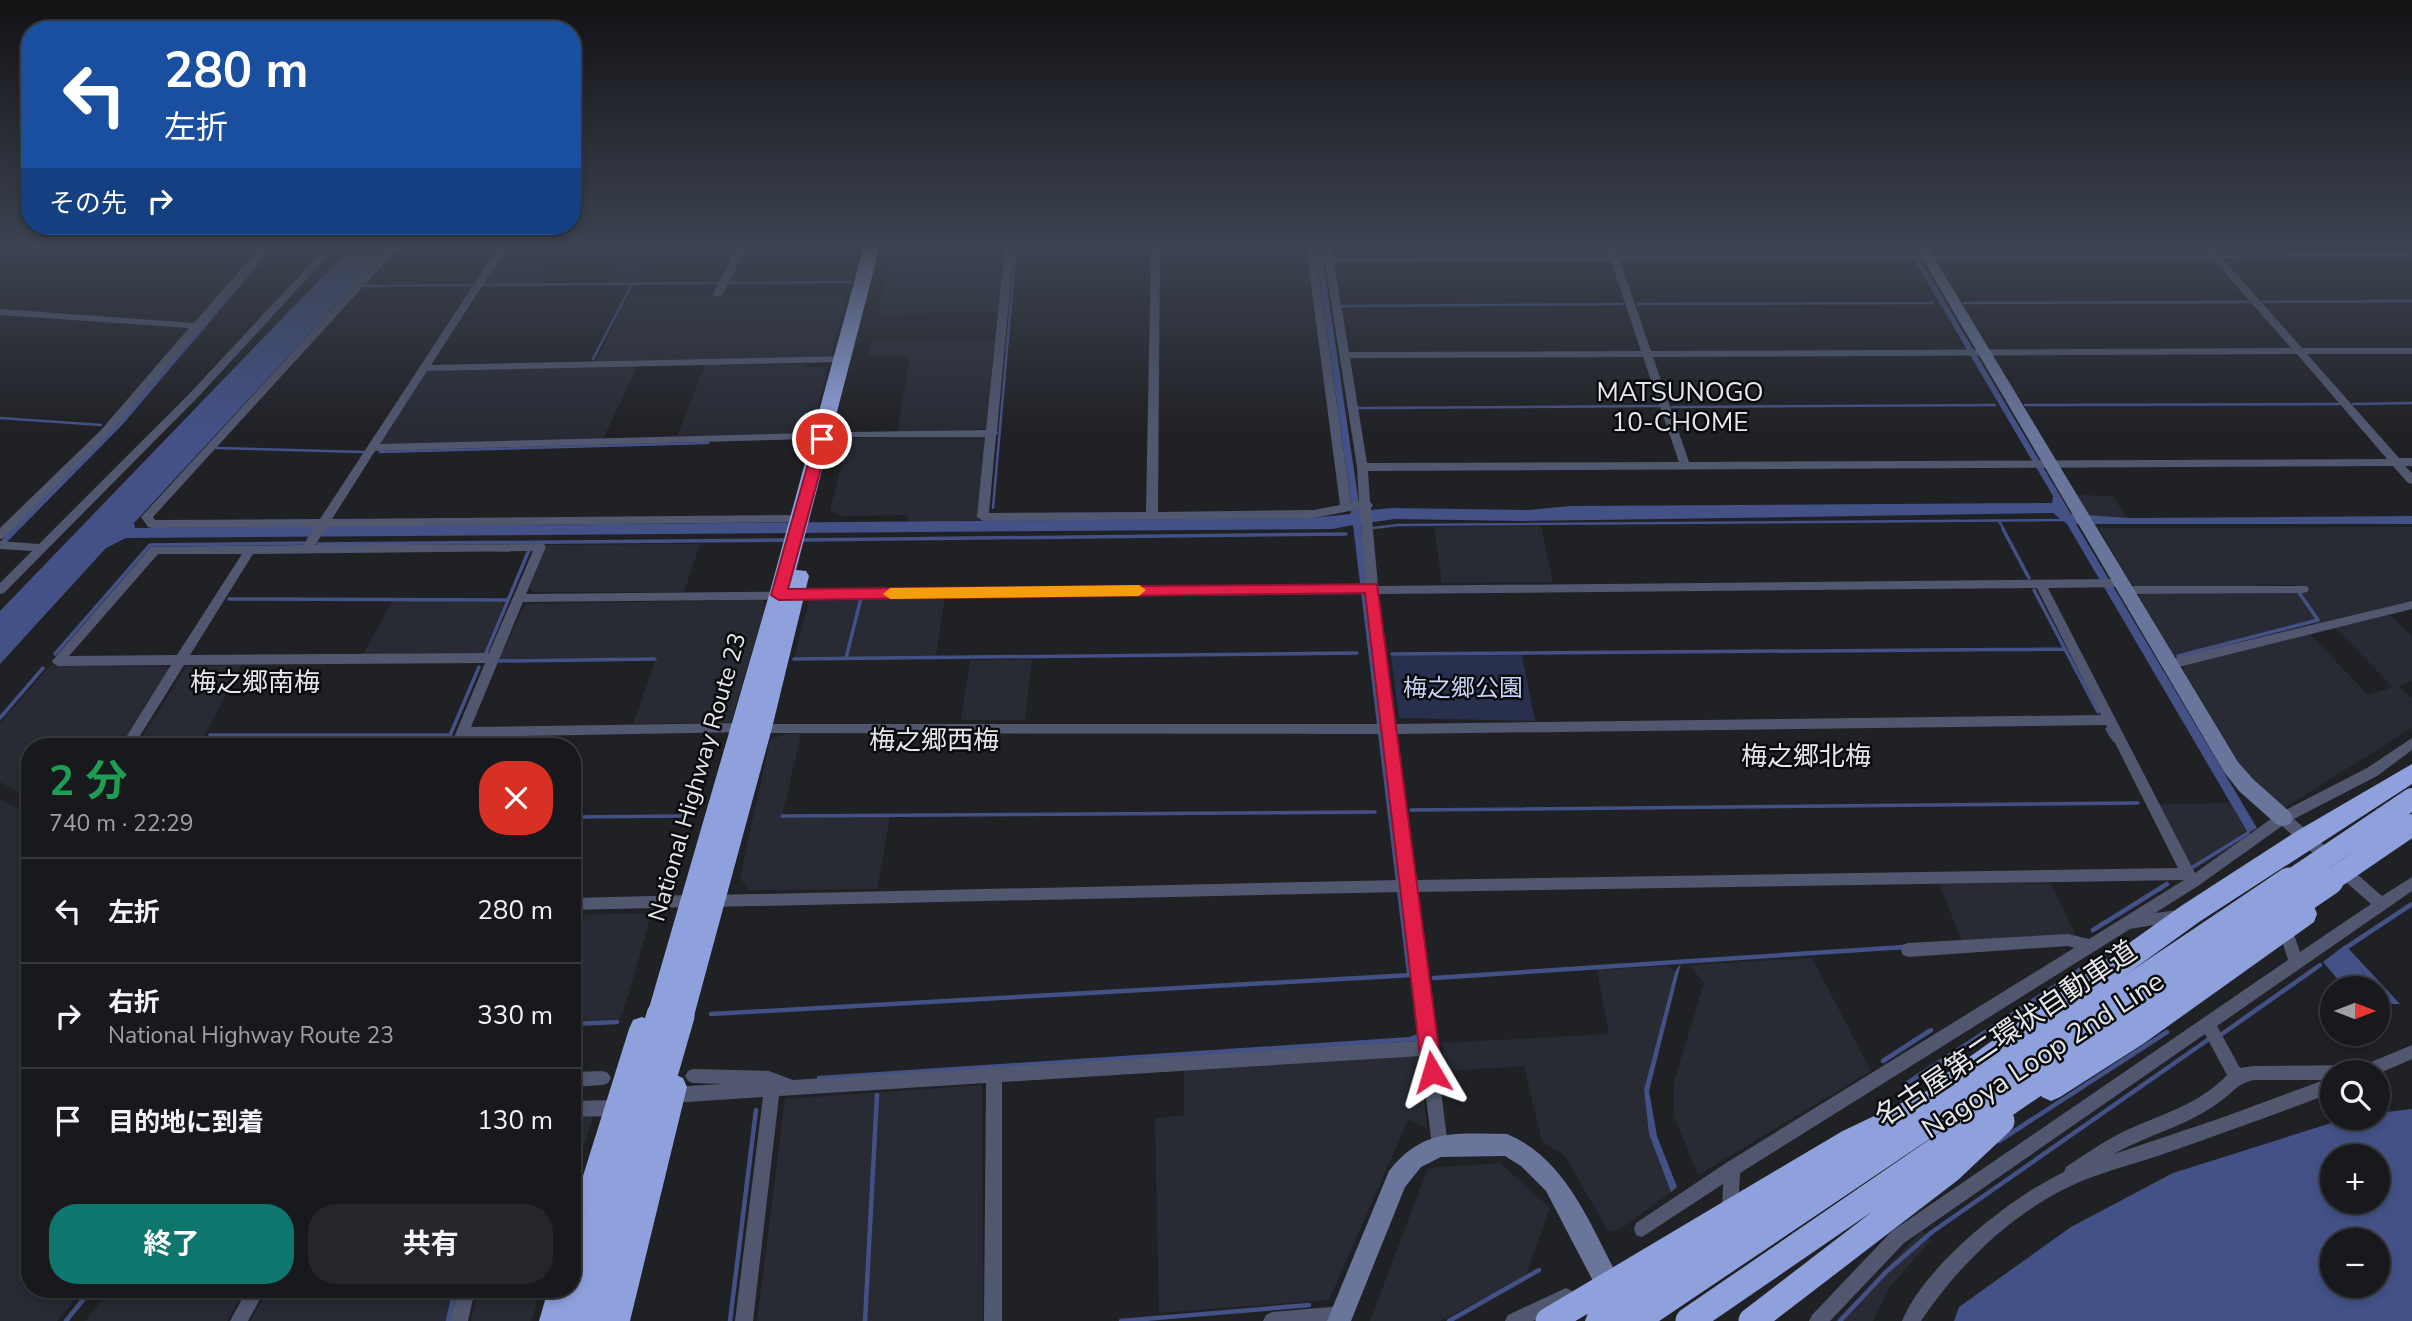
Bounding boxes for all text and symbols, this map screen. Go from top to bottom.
text: 280 m [164,37,308,104]
icon: left [49,49,140,140]
text: 左折 [164,106,228,149]
icon: right [141,182,179,220]
text: その先 [49,186,127,221]
district label: MATSUNOGO 10-CHOME [1596,375,1764,440]
pin [792,409,852,469]
icon: arrive [803,420,841,458]
street label: National Highway Route 23 [640,629,754,925]
district label: 梅之郷南梅 [190,665,320,700]
park label: 梅之郷公園 [1403,672,1523,704]
district label: 梅之郷西梅 [869,723,999,758]
district label: 梅之郷北梅 [1741,739,1871,774]
text: 2 分 [49,753,128,810]
button: close [479,761,553,835]
text: 740 m · 22:29 [49,808,194,839]
icon: left [49,892,87,930]
text: 280 m [477,893,553,928]
text: 左折 [108,895,160,930]
street label: 名古屋第二環状自動車道 [1868,932,2144,1136]
street label: Nagoya Loop 2nd Line [1914,962,2172,1148]
north arrow [2320,976,2390,1046]
map controls [2320,976,2390,1298]
text: 右折 [108,985,160,1020]
icon: right [49,997,87,1035]
text: 330 m [477,998,553,1033]
text: National Highway Route 23 [108,1020,394,1051]
position arrow [1395,1035,1469,1109]
button: search [2320,1060,2390,1130]
icon: arrive [49,1102,87,1140]
text: 130 m [477,1103,553,1138]
text: 目的地に到着 [108,1105,264,1140]
button: + [2320,1144,2390,1214]
button: 終了 [49,1204,294,1284]
button: 共有 [308,1204,553,1284]
button: − [2320,1228,2390,1298]

